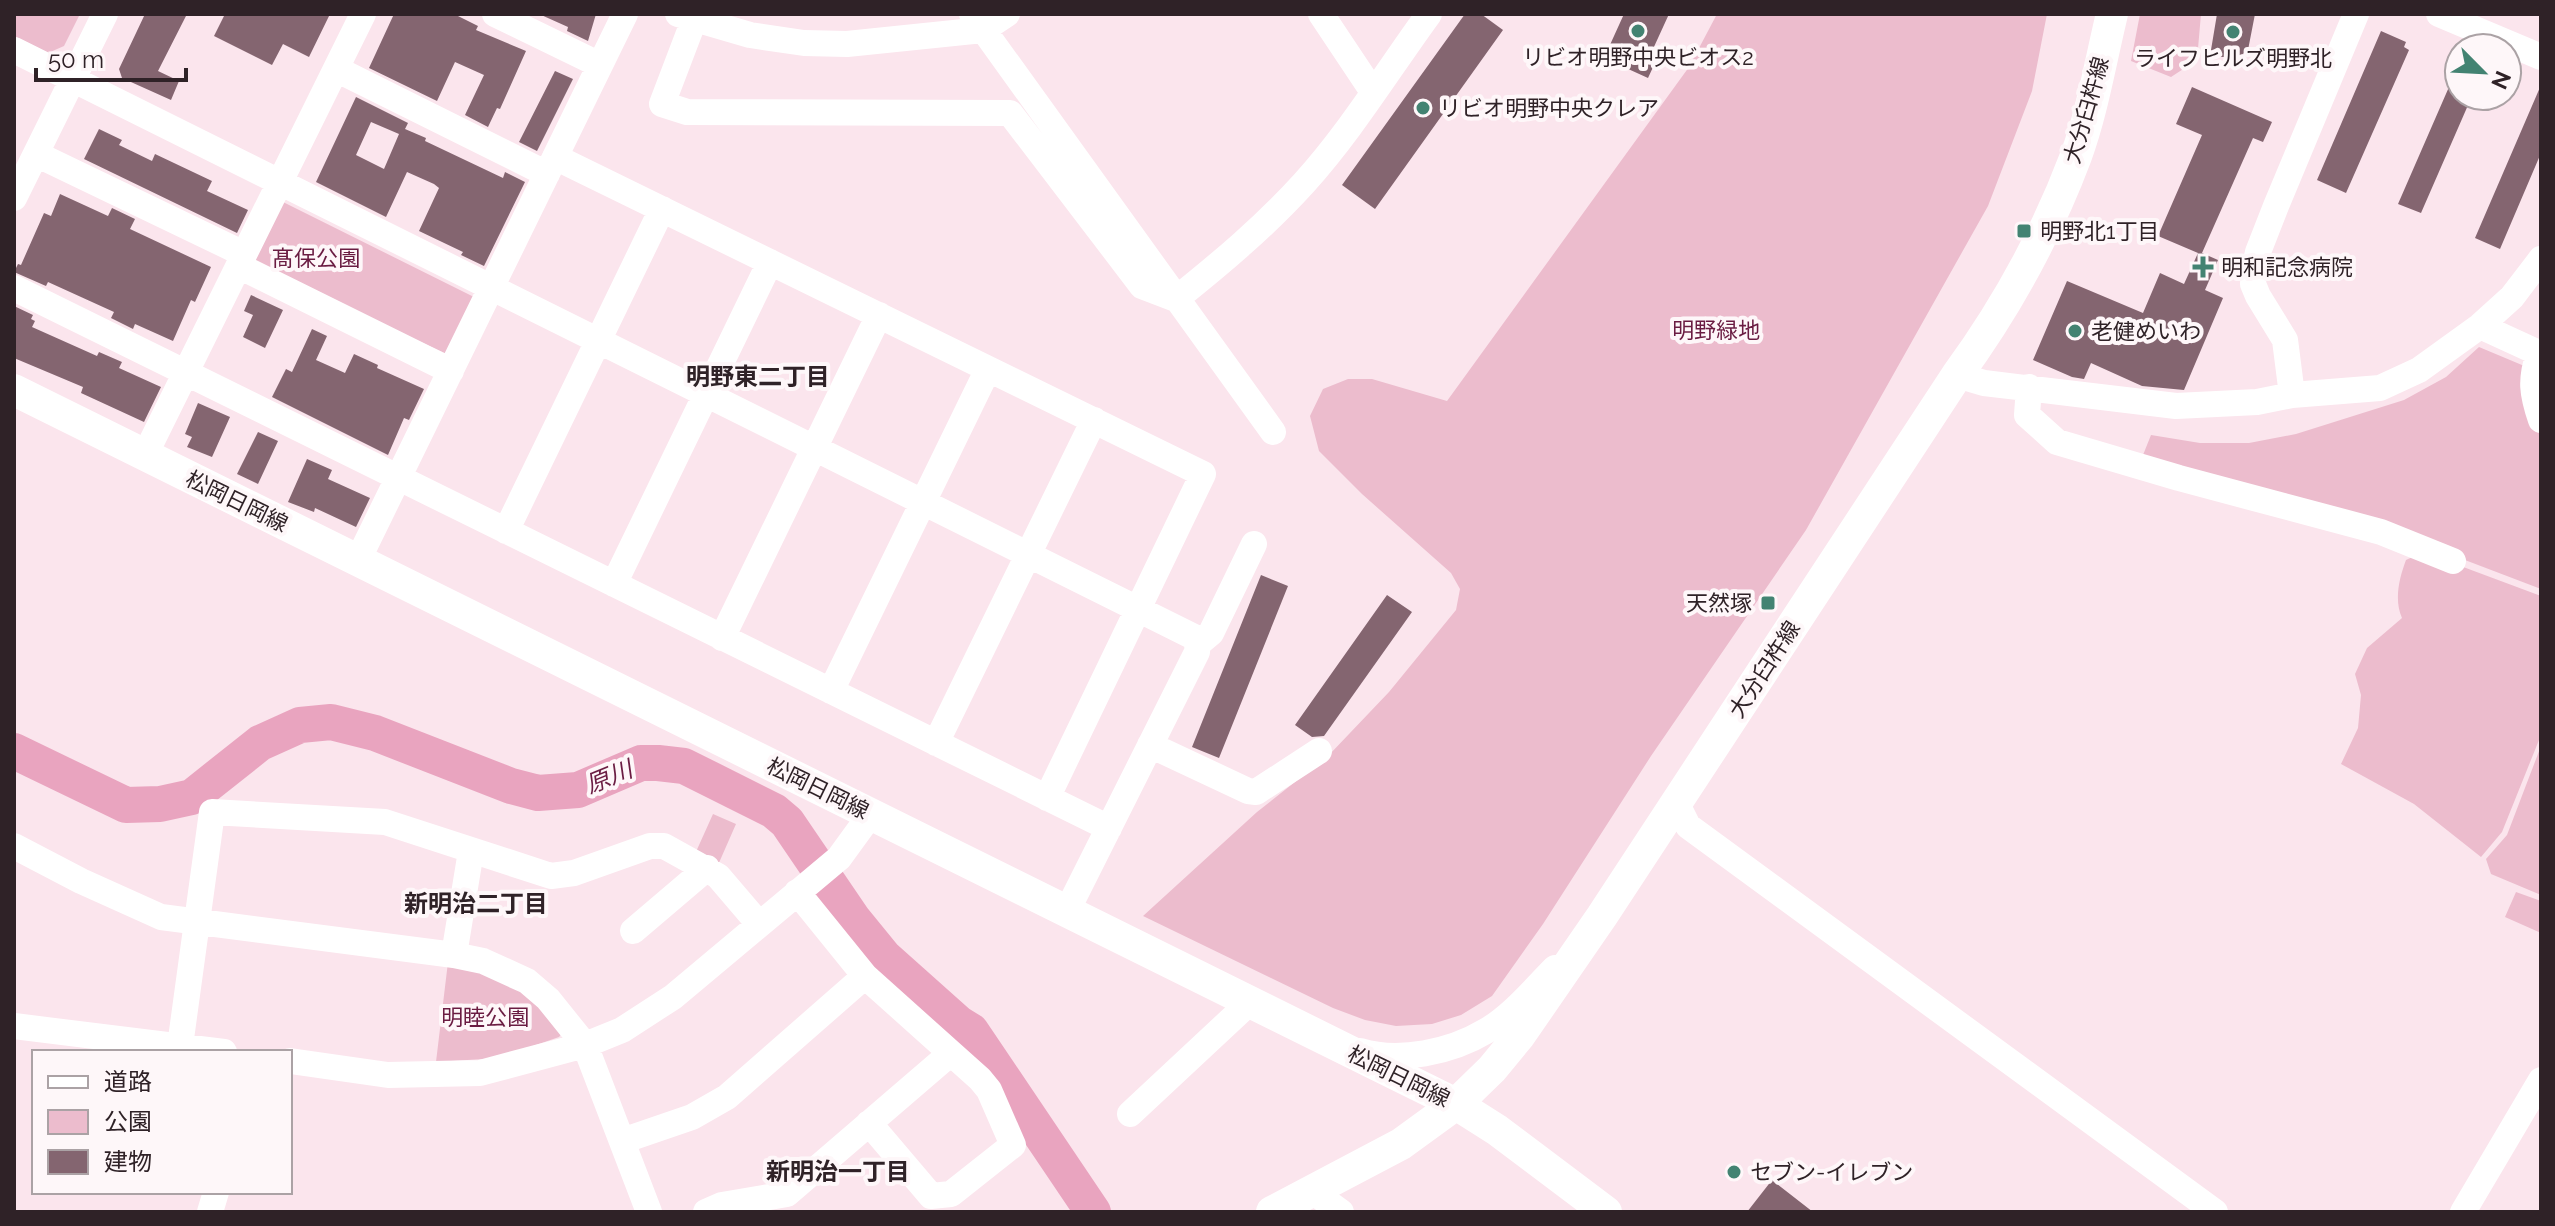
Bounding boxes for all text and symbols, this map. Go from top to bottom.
marker: リビオ明野中央ビオス2 [1629,22,1647,40]
marker: ライフヒルズ明野北 [2224,23,2242,41]
scale bar [36,32,186,82]
north arrow [2443,32,2523,112]
place label: リビオ明野中央ビオス2 [1522,44,1754,70]
text: 50 m [48,45,104,74]
place label: ライフヒルズ明野北 [2134,45,2332,71]
street label: 大分臼杵線 [2058,54,2114,166]
text: N [2486,67,2517,93]
place label: リビオ明野中央クレア [1439,95,1659,121]
marker: リビオ明野中央クレア [1414,99,1432,117]
place label: 明野北1丁目 [2040,218,2159,244]
marker: 明野北1丁目 [2015,222,2033,240]
park label: 髙保公園 [272,245,360,271]
place label: 明和記念病院 [2221,254,2353,280]
marker: 明和記念病院 [2192,256,2214,278]
park label: 明野緑地 [1672,317,1760,343]
place label: 老健めいわ [2091,318,2201,344]
marker: 老健めいわ [2066,322,2084,340]
district label: 明野東二丁目 [686,362,830,391]
street label: 松岡日岡線 [182,465,292,537]
place label: 天然塚 [1686,590,1752,616]
marker: 天然塚 [1759,594,1777,612]
street label: 大分臼杵線 [1723,616,1805,722]
street label: 松岡日岡線 [763,752,873,824]
water label: 原川 [581,753,639,799]
district label: 新明治二丁目 [404,889,548,918]
park label: 明睦公園 [441,1004,529,1030]
street label: 松岡日岡線 [1344,1040,1454,1112]
legend [32,1050,292,1194]
text: 道路 [104,1067,152,1096]
text: 公園 [104,1107,152,1136]
text: 建物 [104,1147,152,1176]
district label: 新明治一丁目 [766,1157,910,1186]
place label: セブン-イレブン [1750,1159,1913,1185]
marker: セブン-イレブン [1725,1163,1743,1181]

